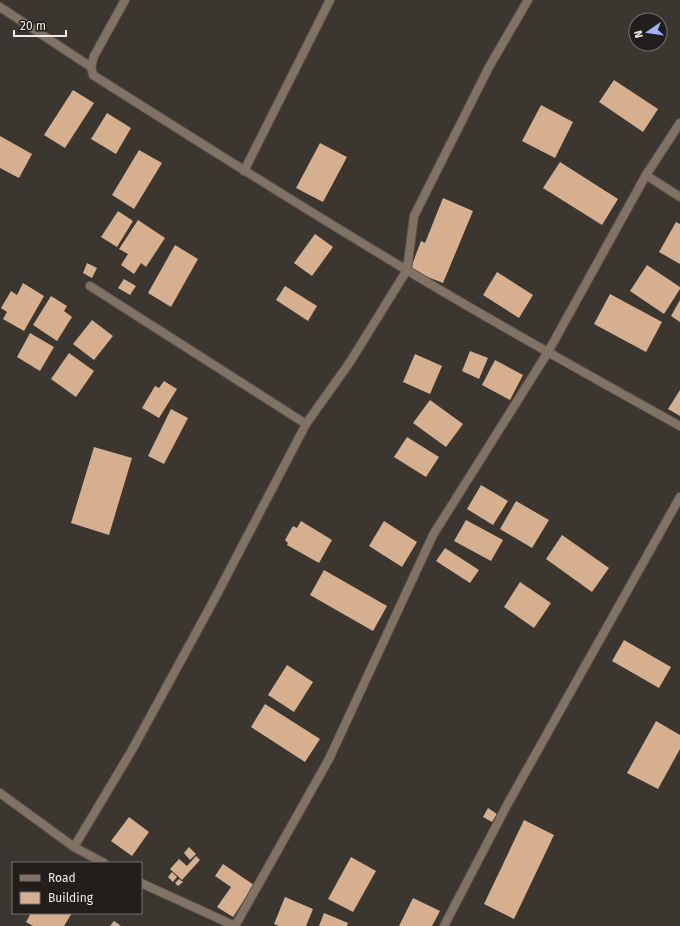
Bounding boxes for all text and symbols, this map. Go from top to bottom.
scale bar [14,12,66,38]
north arrow [628,12,668,52]
text: 20 m [20,19,46,33]
text: N [632,29,646,39]
legend [12,862,142,914]
text: Road [48,871,76,885]
text: Building [48,891,94,905]

